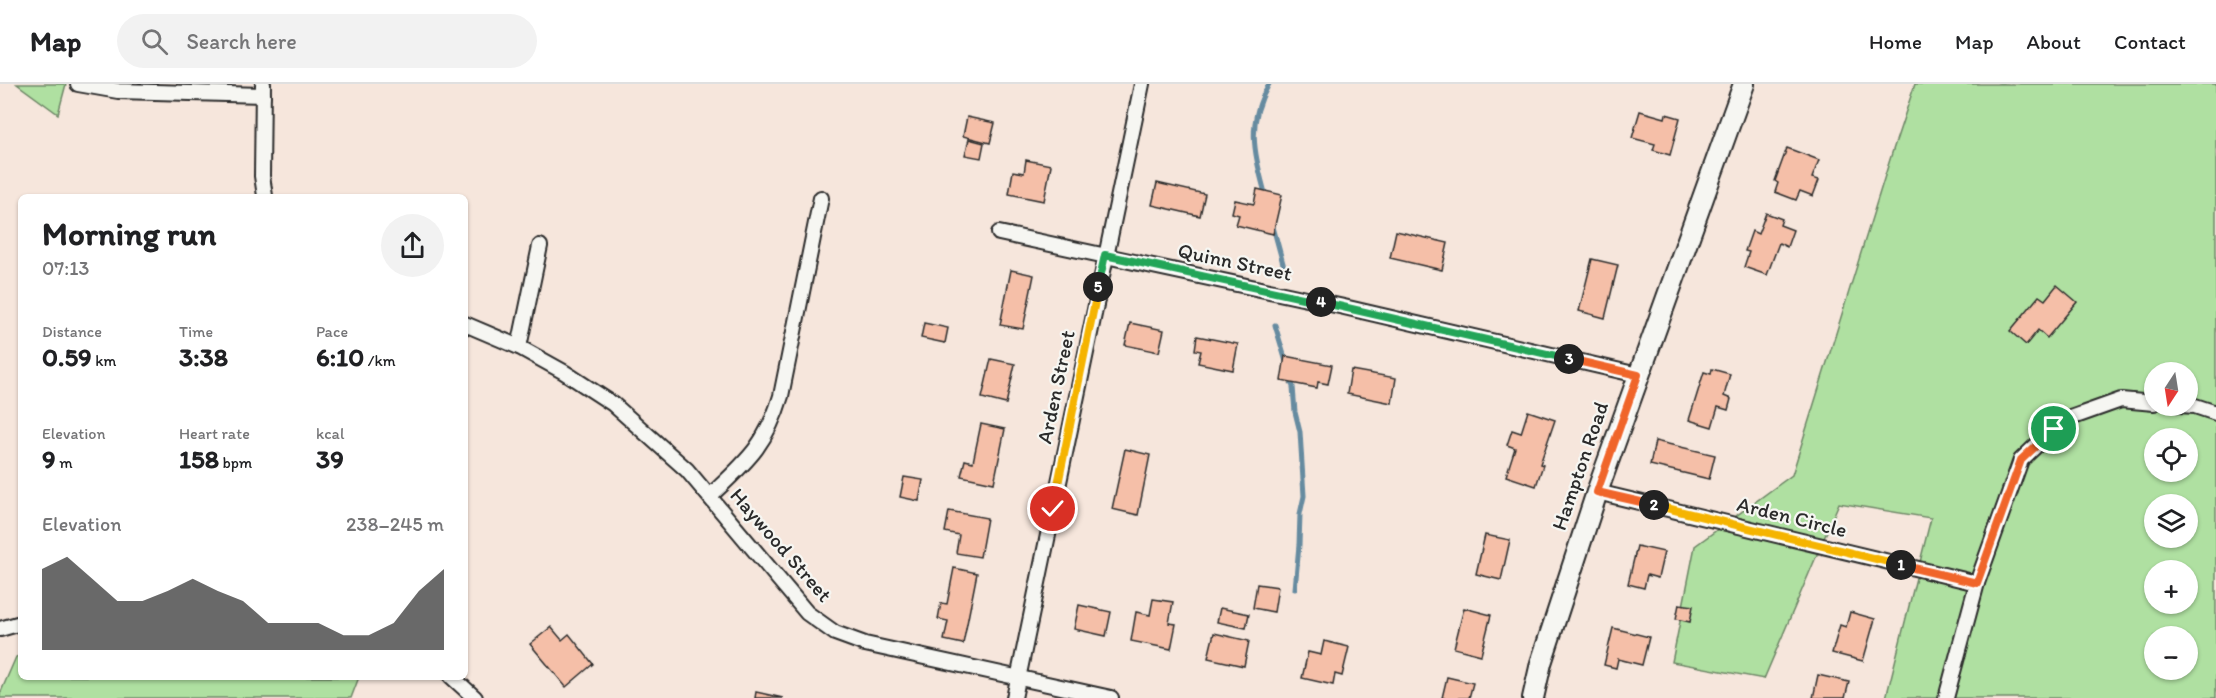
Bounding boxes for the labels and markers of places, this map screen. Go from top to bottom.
pin: 5 [1083,272,1113,302]
pin: 4 [1306,287,1336,317]
pin: 3 [1554,344,1584,374]
pin [2028,403,2079,454]
pin [1027,483,1078,534]
pin: 2 [1639,490,1669,520]
pin: 1 [1886,550,1916,580]

